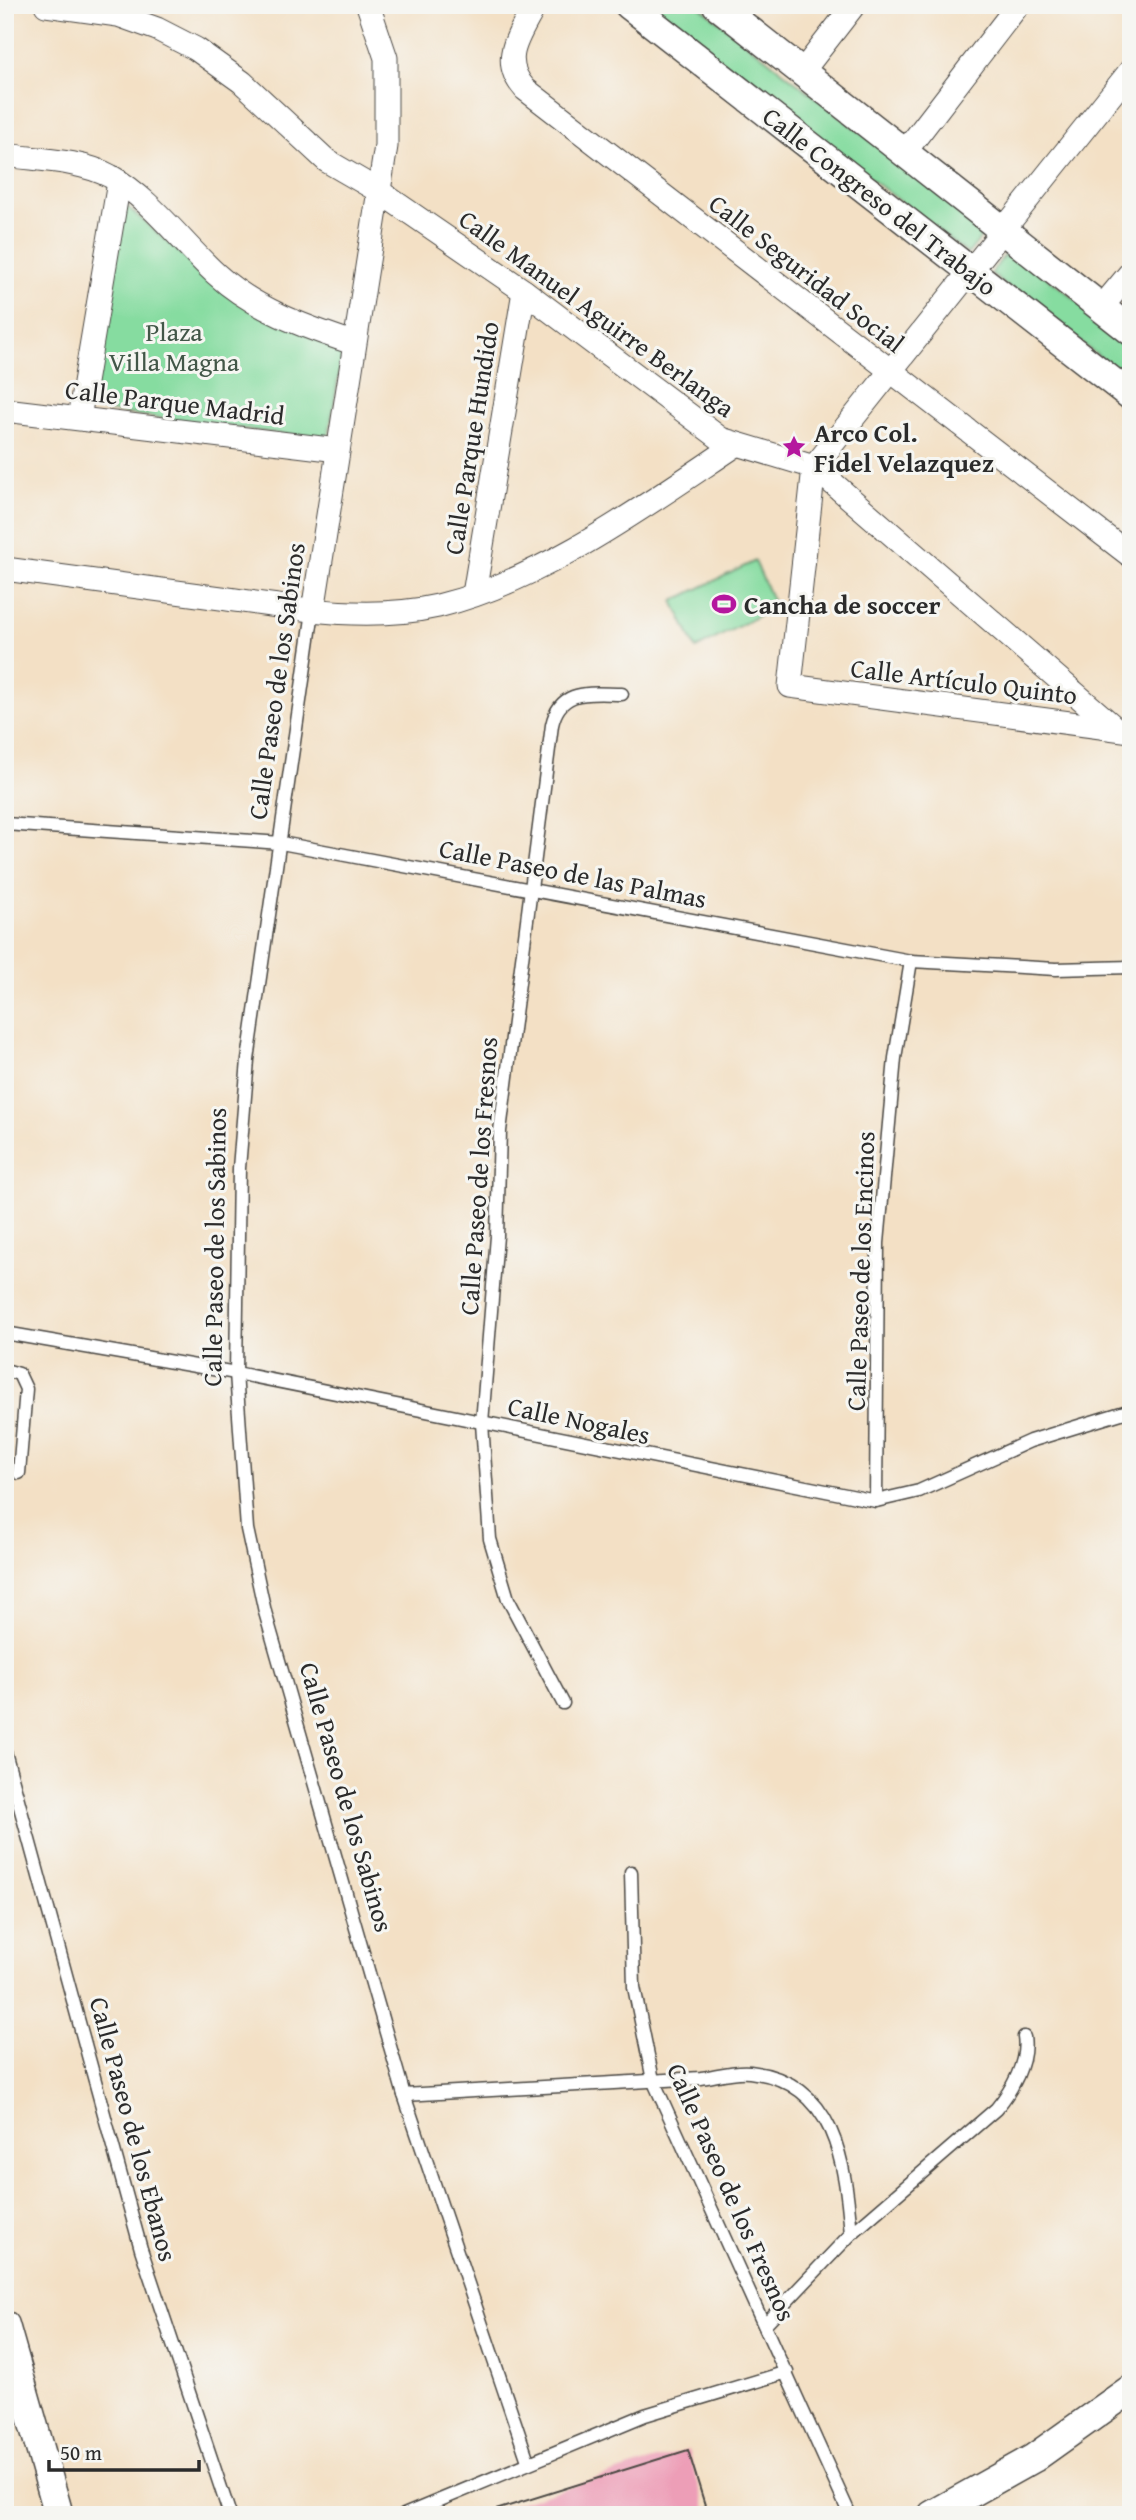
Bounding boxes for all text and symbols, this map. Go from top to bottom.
street label: Calle Congreso del Trabajo [754,97,1006,305]
street label: Calle Seguridad Social [701,184,913,362]
street label: Calle Manuel Aguirre Berlanga [451,199,744,427]
park label: Plaza Villa Magna [109,312,240,381]
street label: Calle Parque Hundido [433,319,509,557]
street label: Calle Parque Madrid [63,369,287,435]
place label: Arco Col. Fidel Velazquez [814,413,994,482]
place icon: Arco Col. Fidel Velazquez [780,433,808,461]
street label: Calle Paseo de los Sabinos [237,540,315,822]
place label: Cancha de soccer [744,585,941,624]
sports icon: Cancha de soccer [710,590,738,618]
street label: Calle Artículo Quinto [848,648,1080,714]
street label: Calle Paseo de las Palmas [436,828,710,918]
street label: Calle Paseo de los Fresnos [449,1036,507,1316]
street label: Calle Paseo de los Sabinos [192,1107,236,1387]
street label: Calle Paseo de los Encinos [836,1130,884,1412]
street label: Calle Nogales [504,1386,654,1454]
street label: Calle Paseo de los Sabinos [290,1657,404,1937]
street label: Calle Paseo de los Ebanos [80,1992,188,2266]
street label: Calle Paseo de los Fresnos [657,2057,807,2327]
scale bar [49,2429,200,2473]
text: 50 m [60,2437,102,2468]

